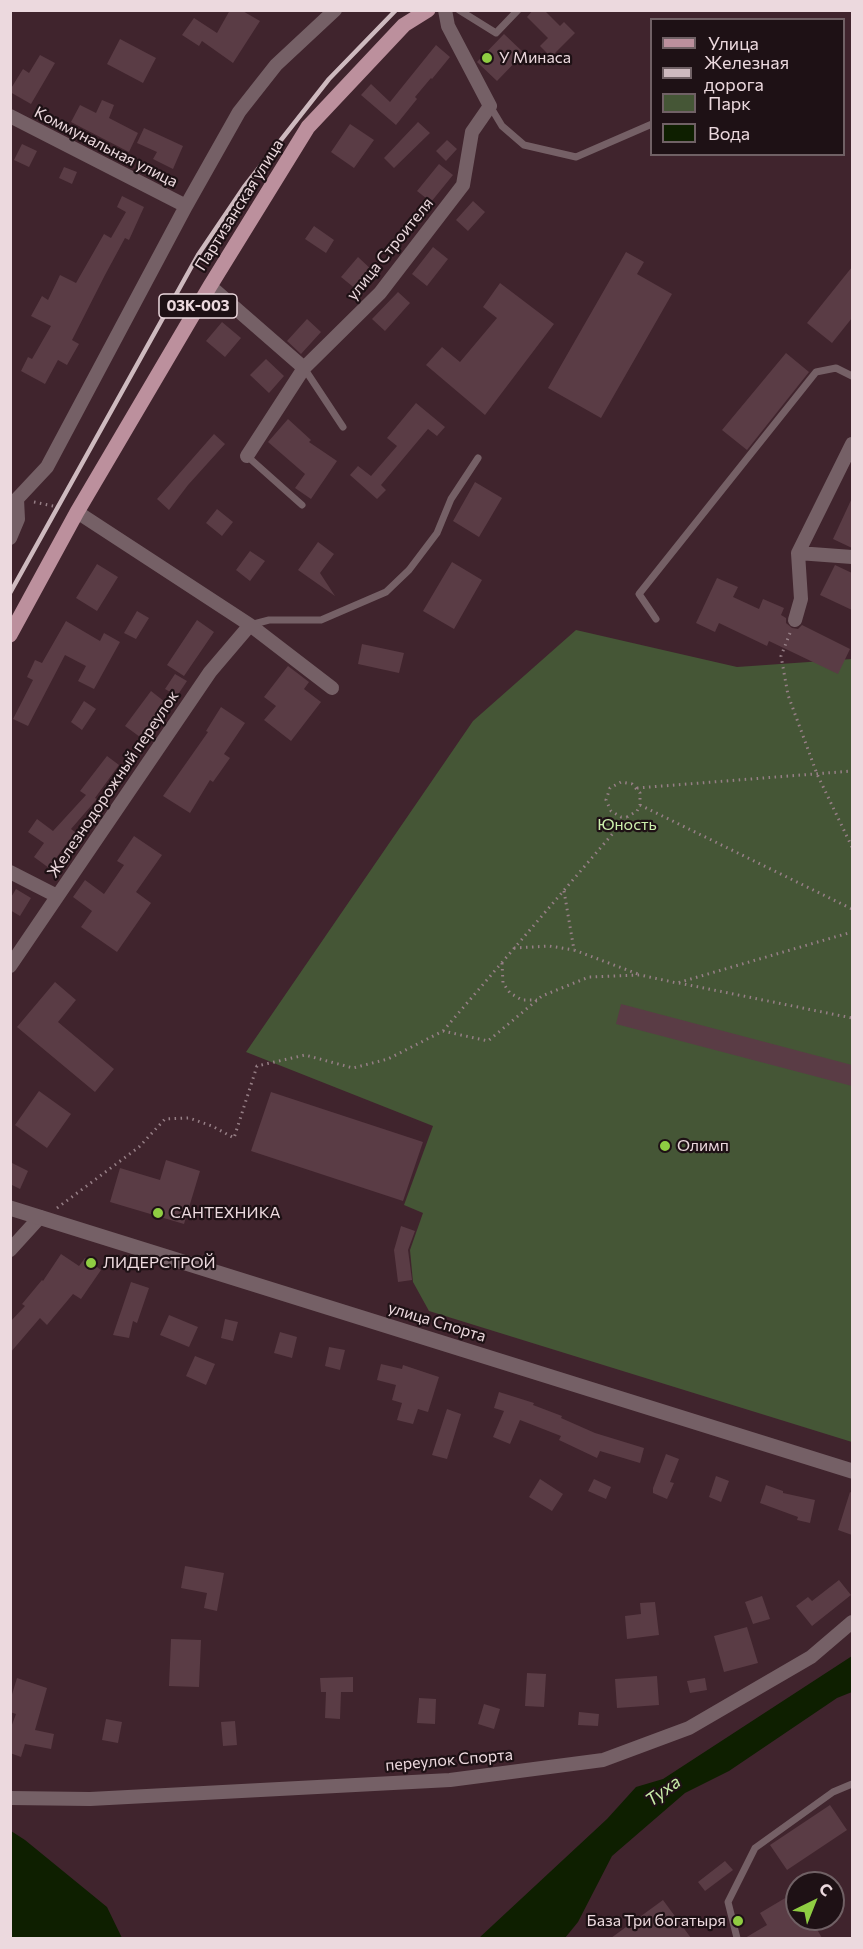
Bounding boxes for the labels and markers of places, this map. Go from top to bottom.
place label: У Минаса [499,48,571,68]
marker: У Минаса [480,51,494,65]
place label: Олимп [677,1136,729,1156]
marker: Олимп [658,1139,672,1153]
place label: САНТЕХНИКА [170,1203,280,1223]
marker: САНТЕХНИКА [151,1206,165,1220]
place label: ЛИДЕРСТРОЙ [103,1253,216,1273]
marker: ЛИДЕРСТРОЙ [84,1256,98,1270]
place label: База Три богатыря [587,1911,726,1931]
marker: База Три богатыря [731,1914,745,1928]

